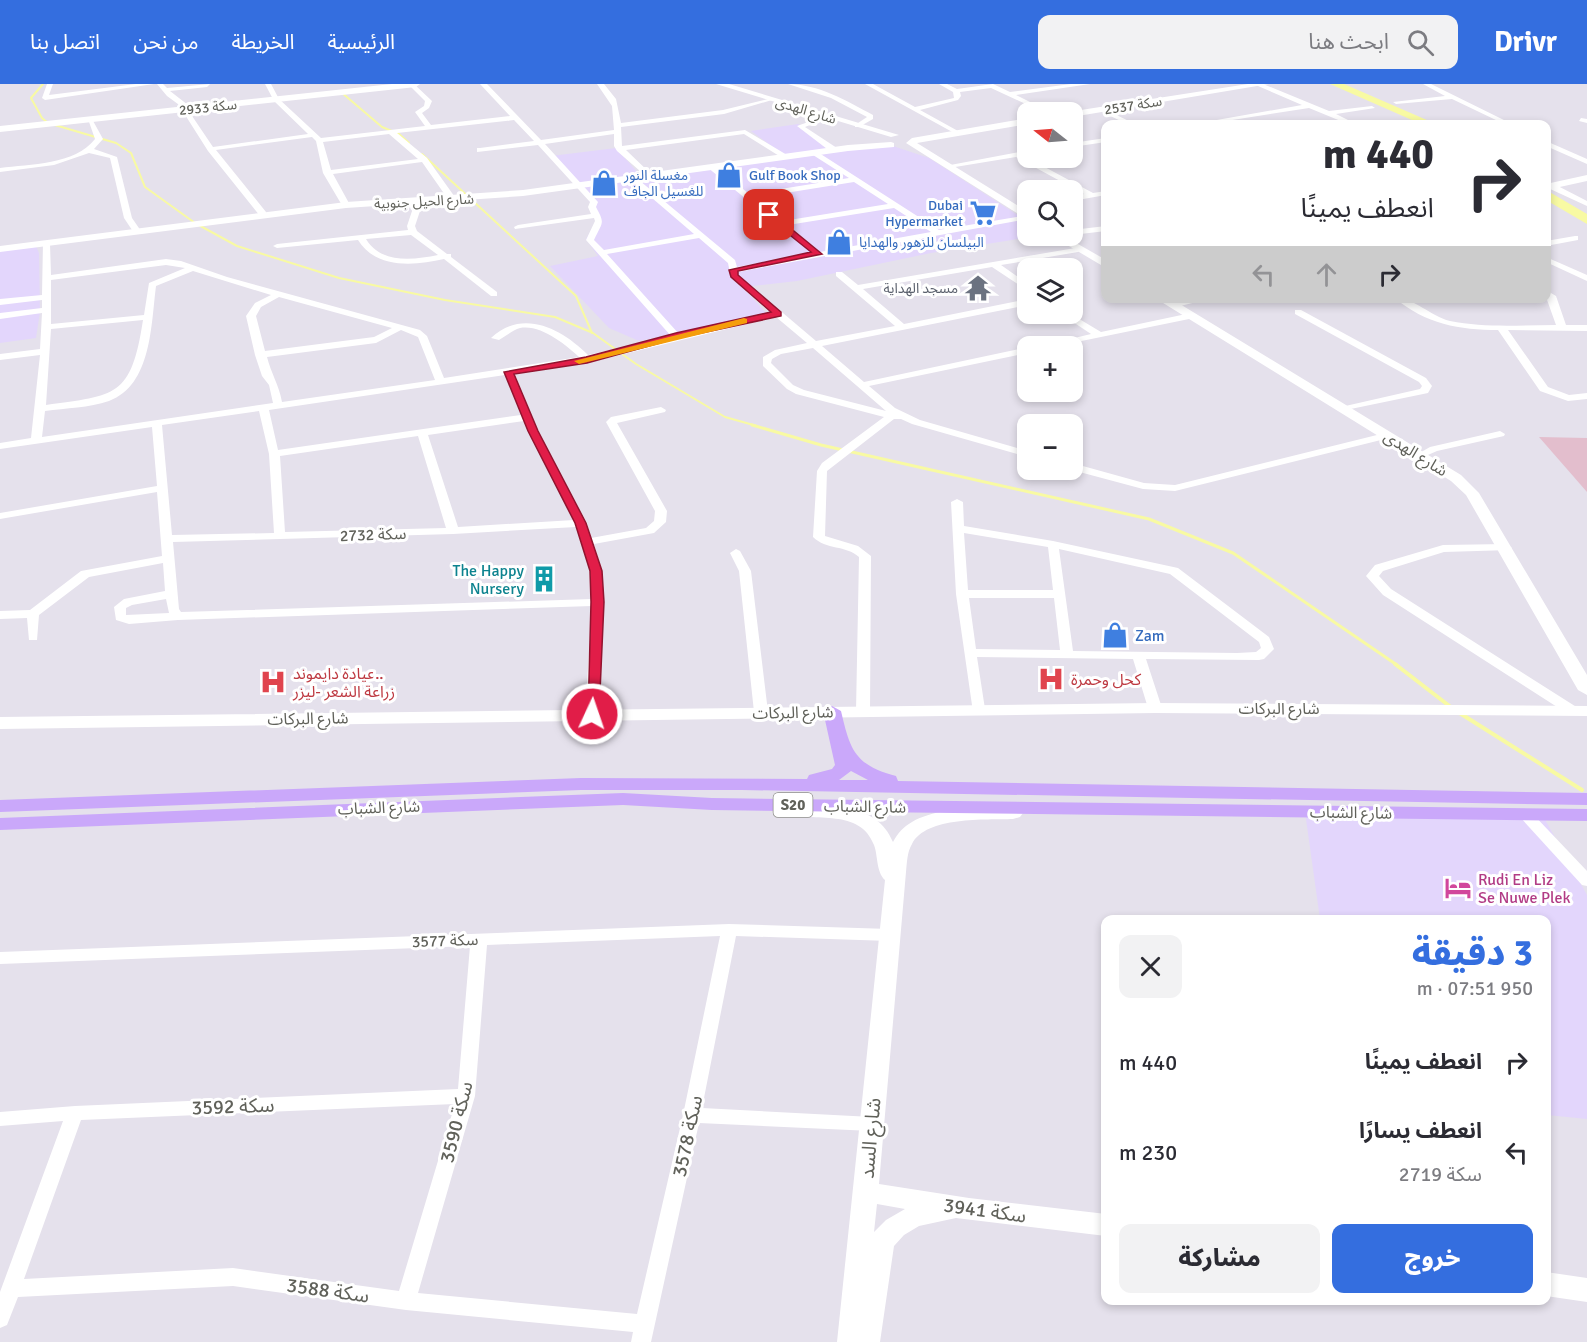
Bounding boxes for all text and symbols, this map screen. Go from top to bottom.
search box [1038,15,1458,69]
text: Drivr [1494,25,1557,59]
icon: search [1404,26,1437,59]
text: ابحث هنا [1308,28,1389,55]
text: اتصل بنا [30,29,100,55]
text: من نحن [133,29,198,55]
text: الخريطة [231,29,294,55]
text: الرئيسية [327,29,395,55]
street label: شارع الهدى [773,93,838,130]
street label: سكة 2537 [1103,93,1163,118]
street label: سكة 2933 [178,96,238,119]
north arrow [1017,102,1083,168]
map controls [1017,102,1083,480]
text: 440 m [1323,129,1434,180]
icon: right [1455,144,1533,222]
shop icon: Gulf Book Shop [714,160,744,190]
place label: مغسلة النور للغسيل الجاف [623,167,703,200]
place label: Gulf Book Shop [749,167,841,184]
shop icon: مغسلة النور للغسيل الجاف [589,168,619,198]
button: search [1017,180,1083,246]
pin [743,189,794,240]
street label: شارع الحيل جنوبية [374,190,475,215]
text: انعطف يمينًا [1301,192,1434,225]
place label: Dubai Hypermarket [885,197,963,230]
icon: arrive [752,198,785,231]
supermarket icon: Dubai Hypermarket [968,198,998,228]
shop icon: البيلسان للزهور والهدايا [824,227,854,257]
place label: البيلسان للزهور والهدايا [859,234,984,251]
button: layers [1017,258,1083,324]
icon: left [1247,258,1280,291]
icon: ahead [1310,258,1343,291]
icon: right [1373,258,1406,291]
temple icon: مسجد الهداية [963,273,993,303]
place label: مسجد الهداية [883,280,958,297]
button: + [1017,336,1083,402]
button: − [1017,414,1083,480]
street label: شارع الهدى [1379,426,1451,483]
street label: سكة 2732 [339,524,407,546]
place label: The Happy Nursery [453,561,525,599]
building icon: The Happy Nursery [529,564,559,594]
shop icon: Zam [1100,620,1130,650]
place label: Zam [1135,626,1165,646]
place label: عيادة دايموند.. زراعة الشعر -ليزر [292,664,395,702]
hospital icon: كحل وحمرة [1036,664,1066,694]
hospital icon: عيادة دايموند.. زراعة الشعر -ليزر [258,667,288,697]
place label: كحل وحمرة [1071,670,1141,690]
position arrow [560,682,624,746]
street label: شارع البركات [1239,699,1320,721]
street label: شارع البركات [752,702,834,726]
street label: شارع البركات [267,708,349,732]
road number: S20 [774,793,812,817]
street label: شارع الشباب [824,796,906,820]
street label: شارع الشباب [338,797,421,821]
street label: شارع الشباب [1310,802,1392,826]
place label: Rudi En Liz Se Nuwe Plek [1478,870,1571,908]
hotel icon: Rudi En Liz Se Nuwe Plek [1443,873,1473,903]
street label: سكة 3577 [411,930,479,952]
text: 3 دقيقة [1412,931,1533,976]
button: close [1119,935,1182,998]
text: 950 m · 07:51 [1417,976,1533,1001]
icon: right [1500,1046,1533,1079]
text: انعطف يمينًا [1365,1048,1482,1075]
text: 440 m [1119,1049,1177,1076]
street label: سكة 3590 [434,1079,479,1165]
street label: سكة 3592 [191,1093,275,1120]
street label: سكة 3578 [667,1093,708,1179]
street label: شارع السد [855,1097,888,1180]
text: انعطف يسارًا [1359,1117,1482,1144]
icon: left [1500,1136,1533,1169]
text: 230 m [1119,1139,1177,1166]
text: سكة 2719 [1399,1162,1482,1187]
street label: سكة 3941 [942,1192,1028,1229]
button: مشاركة [1119,1224,1320,1293]
button: خروج [1332,1224,1533,1293]
street label: سكة 3588 [285,1272,371,1309]

